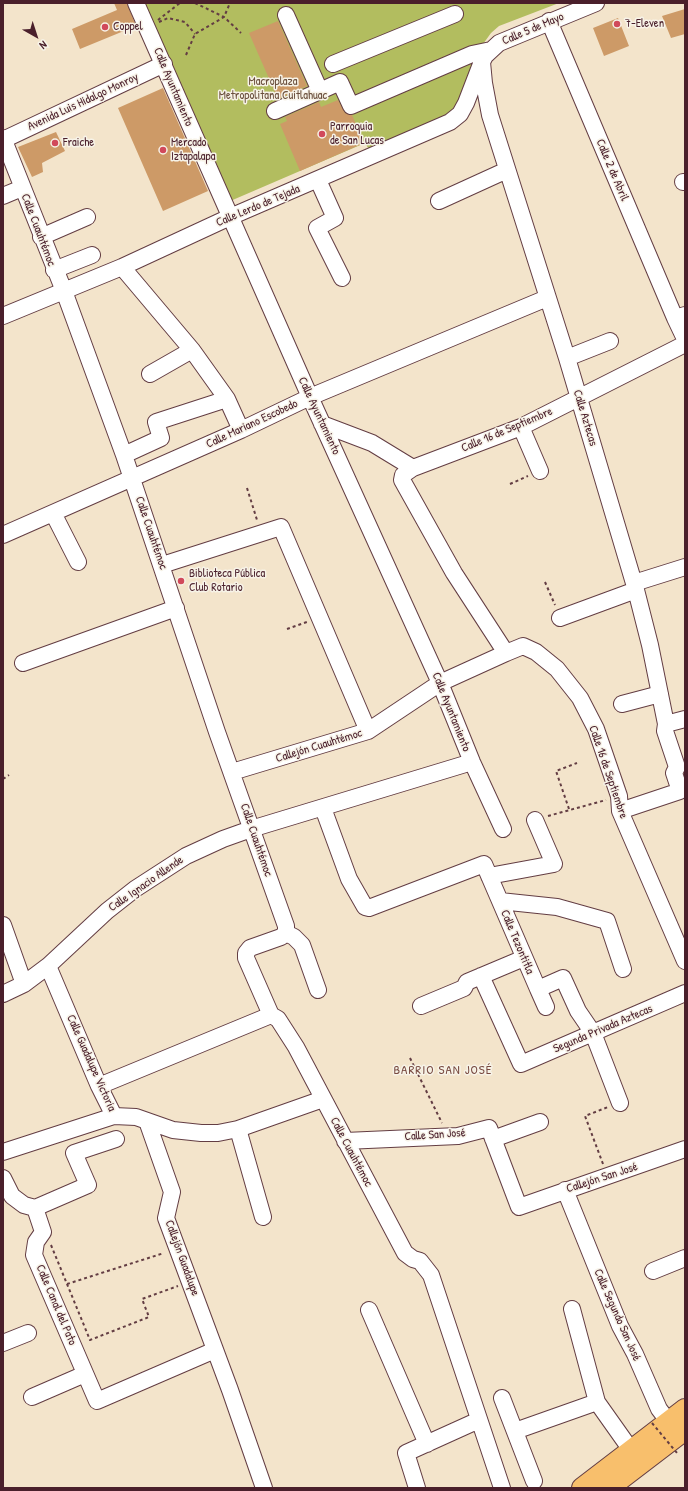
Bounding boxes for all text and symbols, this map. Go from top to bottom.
street label: Calle 5 de Mayo [500,10,566,48]
north arrow [16,16,56,56]
place label: 7-Eleven [625,17,664,31]
marker: 7-Eleven [612,19,622,29]
place label: Coppel [113,20,143,34]
marker: Coppel [100,22,110,32]
text: N [37,38,50,53]
street label: Calle Ayuntamiento [150,46,196,128]
street label: Avenida Luis Hidalgo Monroy [25,70,141,134]
park label: Macroplaza Metropolitana Cuitlahuac [219,75,327,103]
place label: Parroquia de San Lucas [330,120,384,148]
marker: Parroquia de San Lucas [317,129,327,139]
place label: Fraiche [63,136,94,150]
place label: Mercado Iztapalapa [171,136,215,164]
street label: Calle 2 de Abril [593,137,631,203]
marker: Fraiche [50,138,60,148]
marker: Mercado Iztapalapa [158,145,168,155]
street label: Calle Lerdo de Tejada [214,182,302,230]
street label: Calle Cuauhtémoc [18,192,58,268]
street label: Calle Ayuntamiento [295,375,343,457]
street label: Calle Aztecas [570,388,600,448]
street label: Calle Mariano Escobedo [204,396,300,452]
street label: Calle 16 de Septiembre [459,404,555,456]
street label: Calle Cuauhtémoc [132,495,170,571]
place label: Biblioteca Pública Club Rotario [189,567,265,595]
marker: Biblioteca Pública Club Rotario [176,576,186,586]
street label: Calle Ayuntamiento [429,670,473,754]
street label: Calle 16 de Septiembre [585,724,631,820]
street label: Callejón Cuauhtémoc [274,726,364,766]
street label: Calle Cuauhtémoc [237,802,275,878]
street label: Calle Ignacio Allende [106,853,186,915]
street label: Calle Tezontitla [497,908,537,976]
street label: Segunda Privada Aztecas [551,1002,655,1056]
street label: Calle Guadalupe Victoria [63,1012,119,1114]
district label: BARRIO SAN JOSÉ [394,1063,492,1079]
street label: Calle Cuauhtémoc [327,1115,375,1189]
street label: Calle San José [404,1126,466,1144]
street label: Callejón San José [565,1160,639,1196]
street label: Callejón Guadalupe [162,1218,202,1298]
street label: Calle Canal del Pato [33,1263,79,1347]
street label: Calle Segundo San José [590,1267,644,1363]

